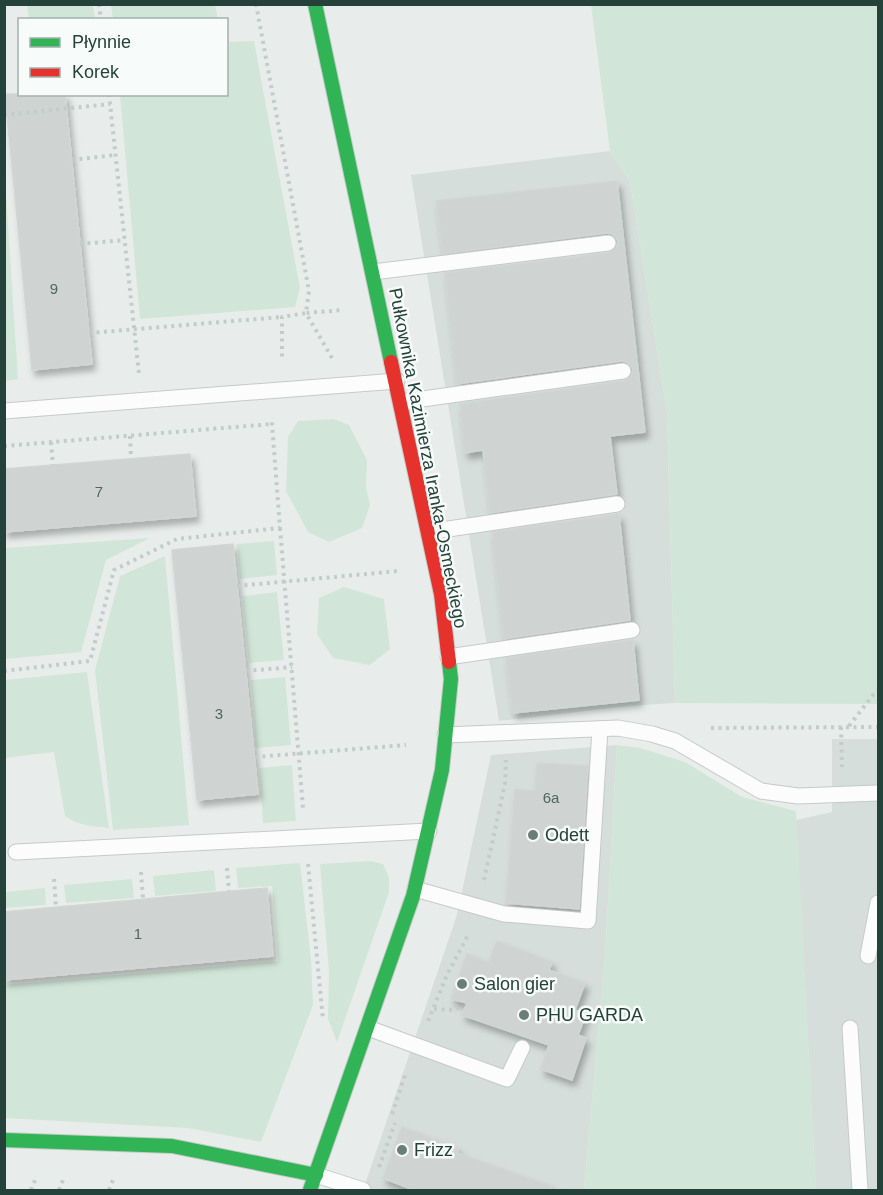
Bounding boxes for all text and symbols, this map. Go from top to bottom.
legend [18,18,228,96]
text: Płynnie [72,32,131,52]
text: Korek [72,62,120,82]
house number: 9 [50,280,58,297]
street label: Pułkownika Kazimierza Iranka-Osmeckiego [385,286,471,630]
house number: 7 [95,483,103,500]
house number: 3 [215,705,223,722]
house number: 6a [543,789,560,806]
place label: Odett [545,825,589,845]
marker: Odett [526,828,540,842]
house number: 1 [134,925,142,942]
place label: Salon gier [474,974,555,994]
marker: Salon gier [455,977,469,991]
place label: PHU GARDA [536,1005,643,1025]
marker: PHU GARDA [517,1008,531,1022]
place label: Frizz [414,1140,453,1160]
marker: Frizz [395,1143,409,1157]

